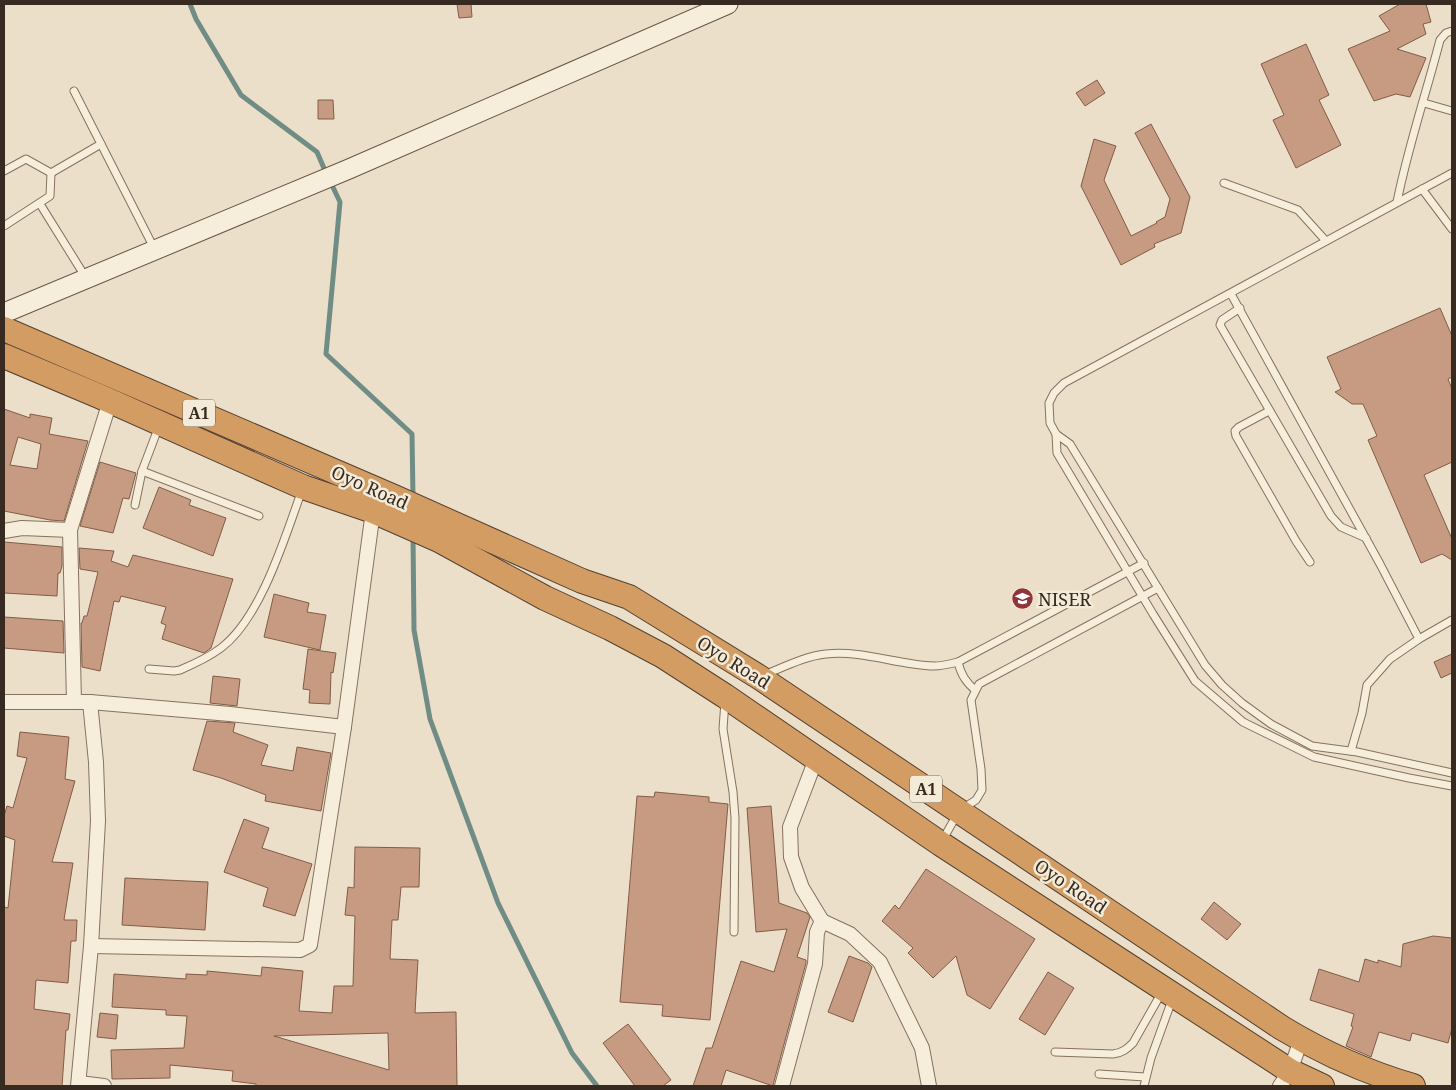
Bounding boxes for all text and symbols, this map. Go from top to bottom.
road number: A1 [183,399,215,426]
street label: Oyo Road [328,459,412,515]
school or university icon: NISER [1010,587,1034,611]
place label: NISER [1038,587,1091,611]
street label: Oyo Road [693,630,775,694]
road number: A1 [910,776,942,802]
street label: Oyo Road [1030,853,1112,919]

